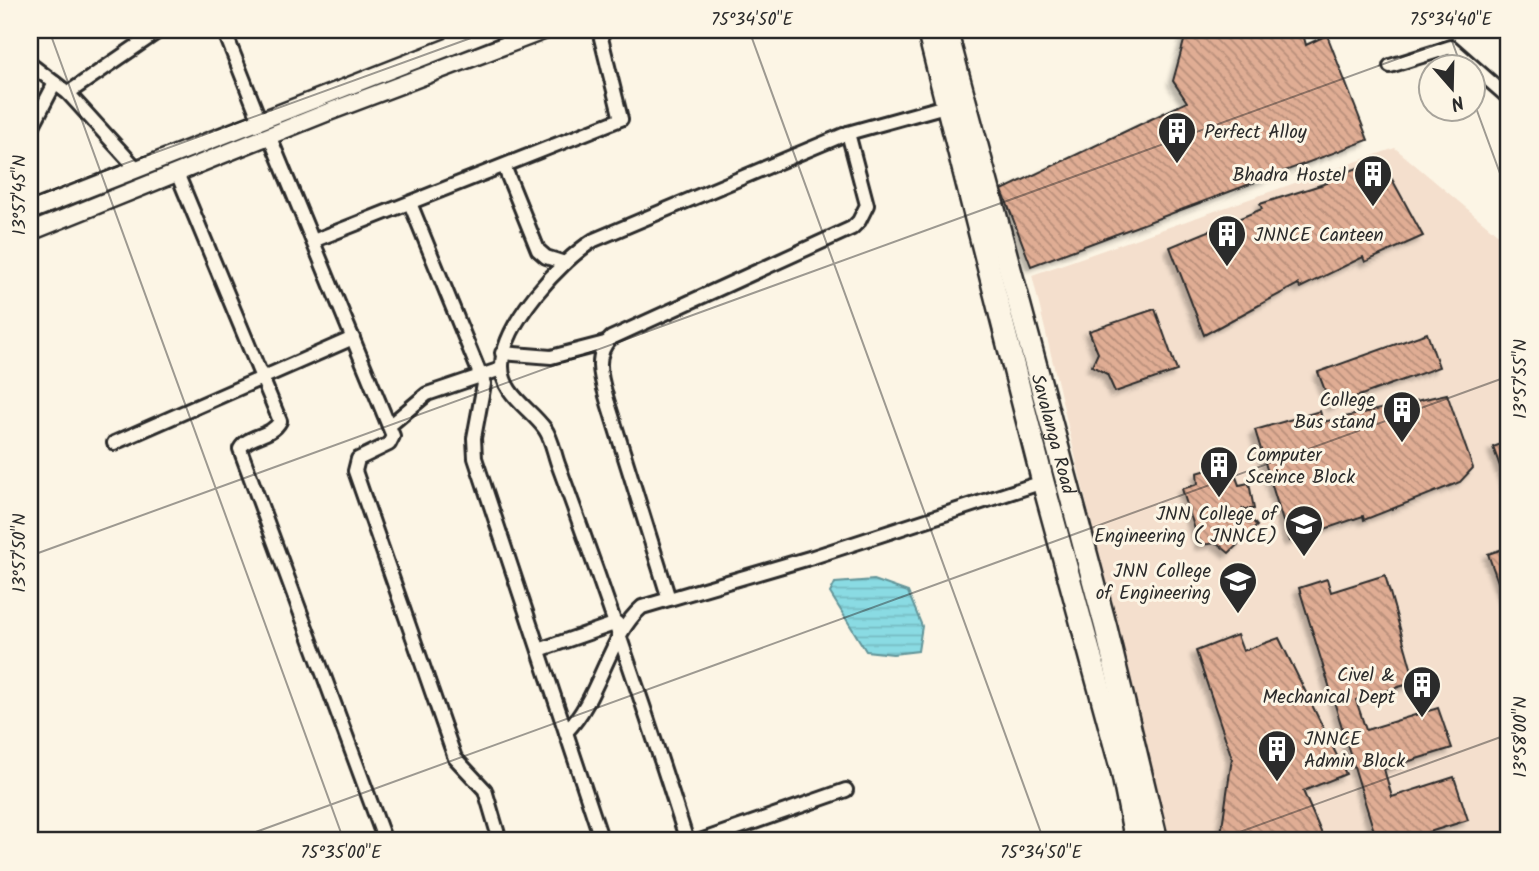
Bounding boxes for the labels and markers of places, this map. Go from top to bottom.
building icon: Perfect Alloy [1156,110,1198,165]
place label: Perfect Alloy [1204,118,1308,148]
building icon: Bhadra Hostel [1352,153,1394,208]
place label: Bhadra Hostel [1233,161,1346,191]
building icon: JNNCE Canteen [1206,213,1248,268]
place label: JNNCE Canteen [1254,221,1384,251]
place label: College Bus stand [1294,386,1376,438]
building icon: College Bus stand [1381,389,1423,444]
place label: Computer Sceince Block [1246,441,1355,493]
building icon: Computer Sceince Block [1198,444,1240,499]
place label: JNN College of Engineering ( JNNCE) [1094,500,1279,552]
school or university icon: JNN College of Engineering ( JNNCE) [1283,503,1325,558]
place label: JNN College of Engineering [1096,557,1211,609]
school or university icon: JNN College of Engineering [1217,560,1259,615]
place label: Civel & Mechanical Dept [1262,661,1396,713]
building icon: Civel & Mechanical Dept [1401,664,1443,719]
place label: JNNCE Admin Block [1304,725,1405,777]
building icon: JNNCE Admin Block [1256,728,1298,783]

